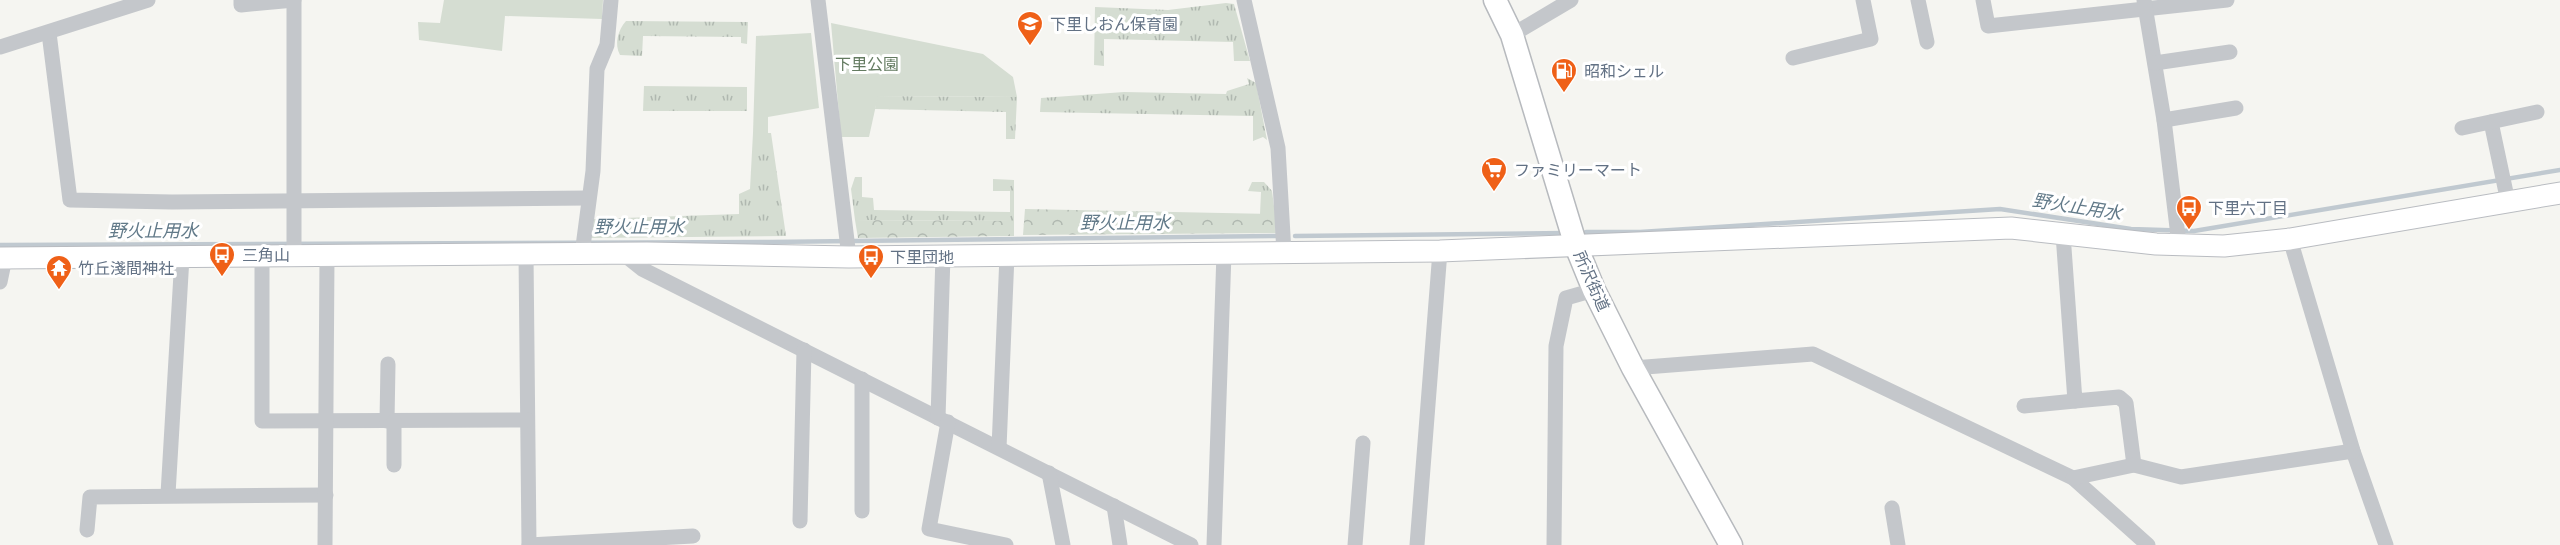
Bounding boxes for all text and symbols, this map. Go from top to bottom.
school or university icon: 下里しおん保育園 [1015,9,1045,47]
place label: 下里しおん保育園 [1050,14,1178,34]
park label: 下里公園 [835,54,899,74]
fuel station icon: 昭和シェル [1549,56,1579,94]
place label: 昭和シェル [1584,61,1664,81]
supermarket icon: ファミリーマート [1479,155,1509,193]
place label: ファミリーマート [1514,160,1642,180]
water label: 野火止用水 [2031,188,2125,225]
bus stop icon: 下里六丁目 [2174,193,2204,231]
place label: 下里六丁目 [2208,198,2288,218]
water label: 野火止用水 [1080,211,1172,234]
water label: 野火止用水 [594,215,686,238]
water label: 野火止用水 [108,219,200,242]
bus stop icon: 三角山 [207,240,237,278]
bus stop icon: 下里団地 [856,242,886,280]
place label: 三角山 [242,245,290,265]
place label: 下里団地 [890,247,954,267]
street label: 所沢街道 [1570,248,1614,314]
temple icon: 竹丘淺間神社 [44,253,74,291]
place label: 竹丘淺間神社 [78,258,174,278]

